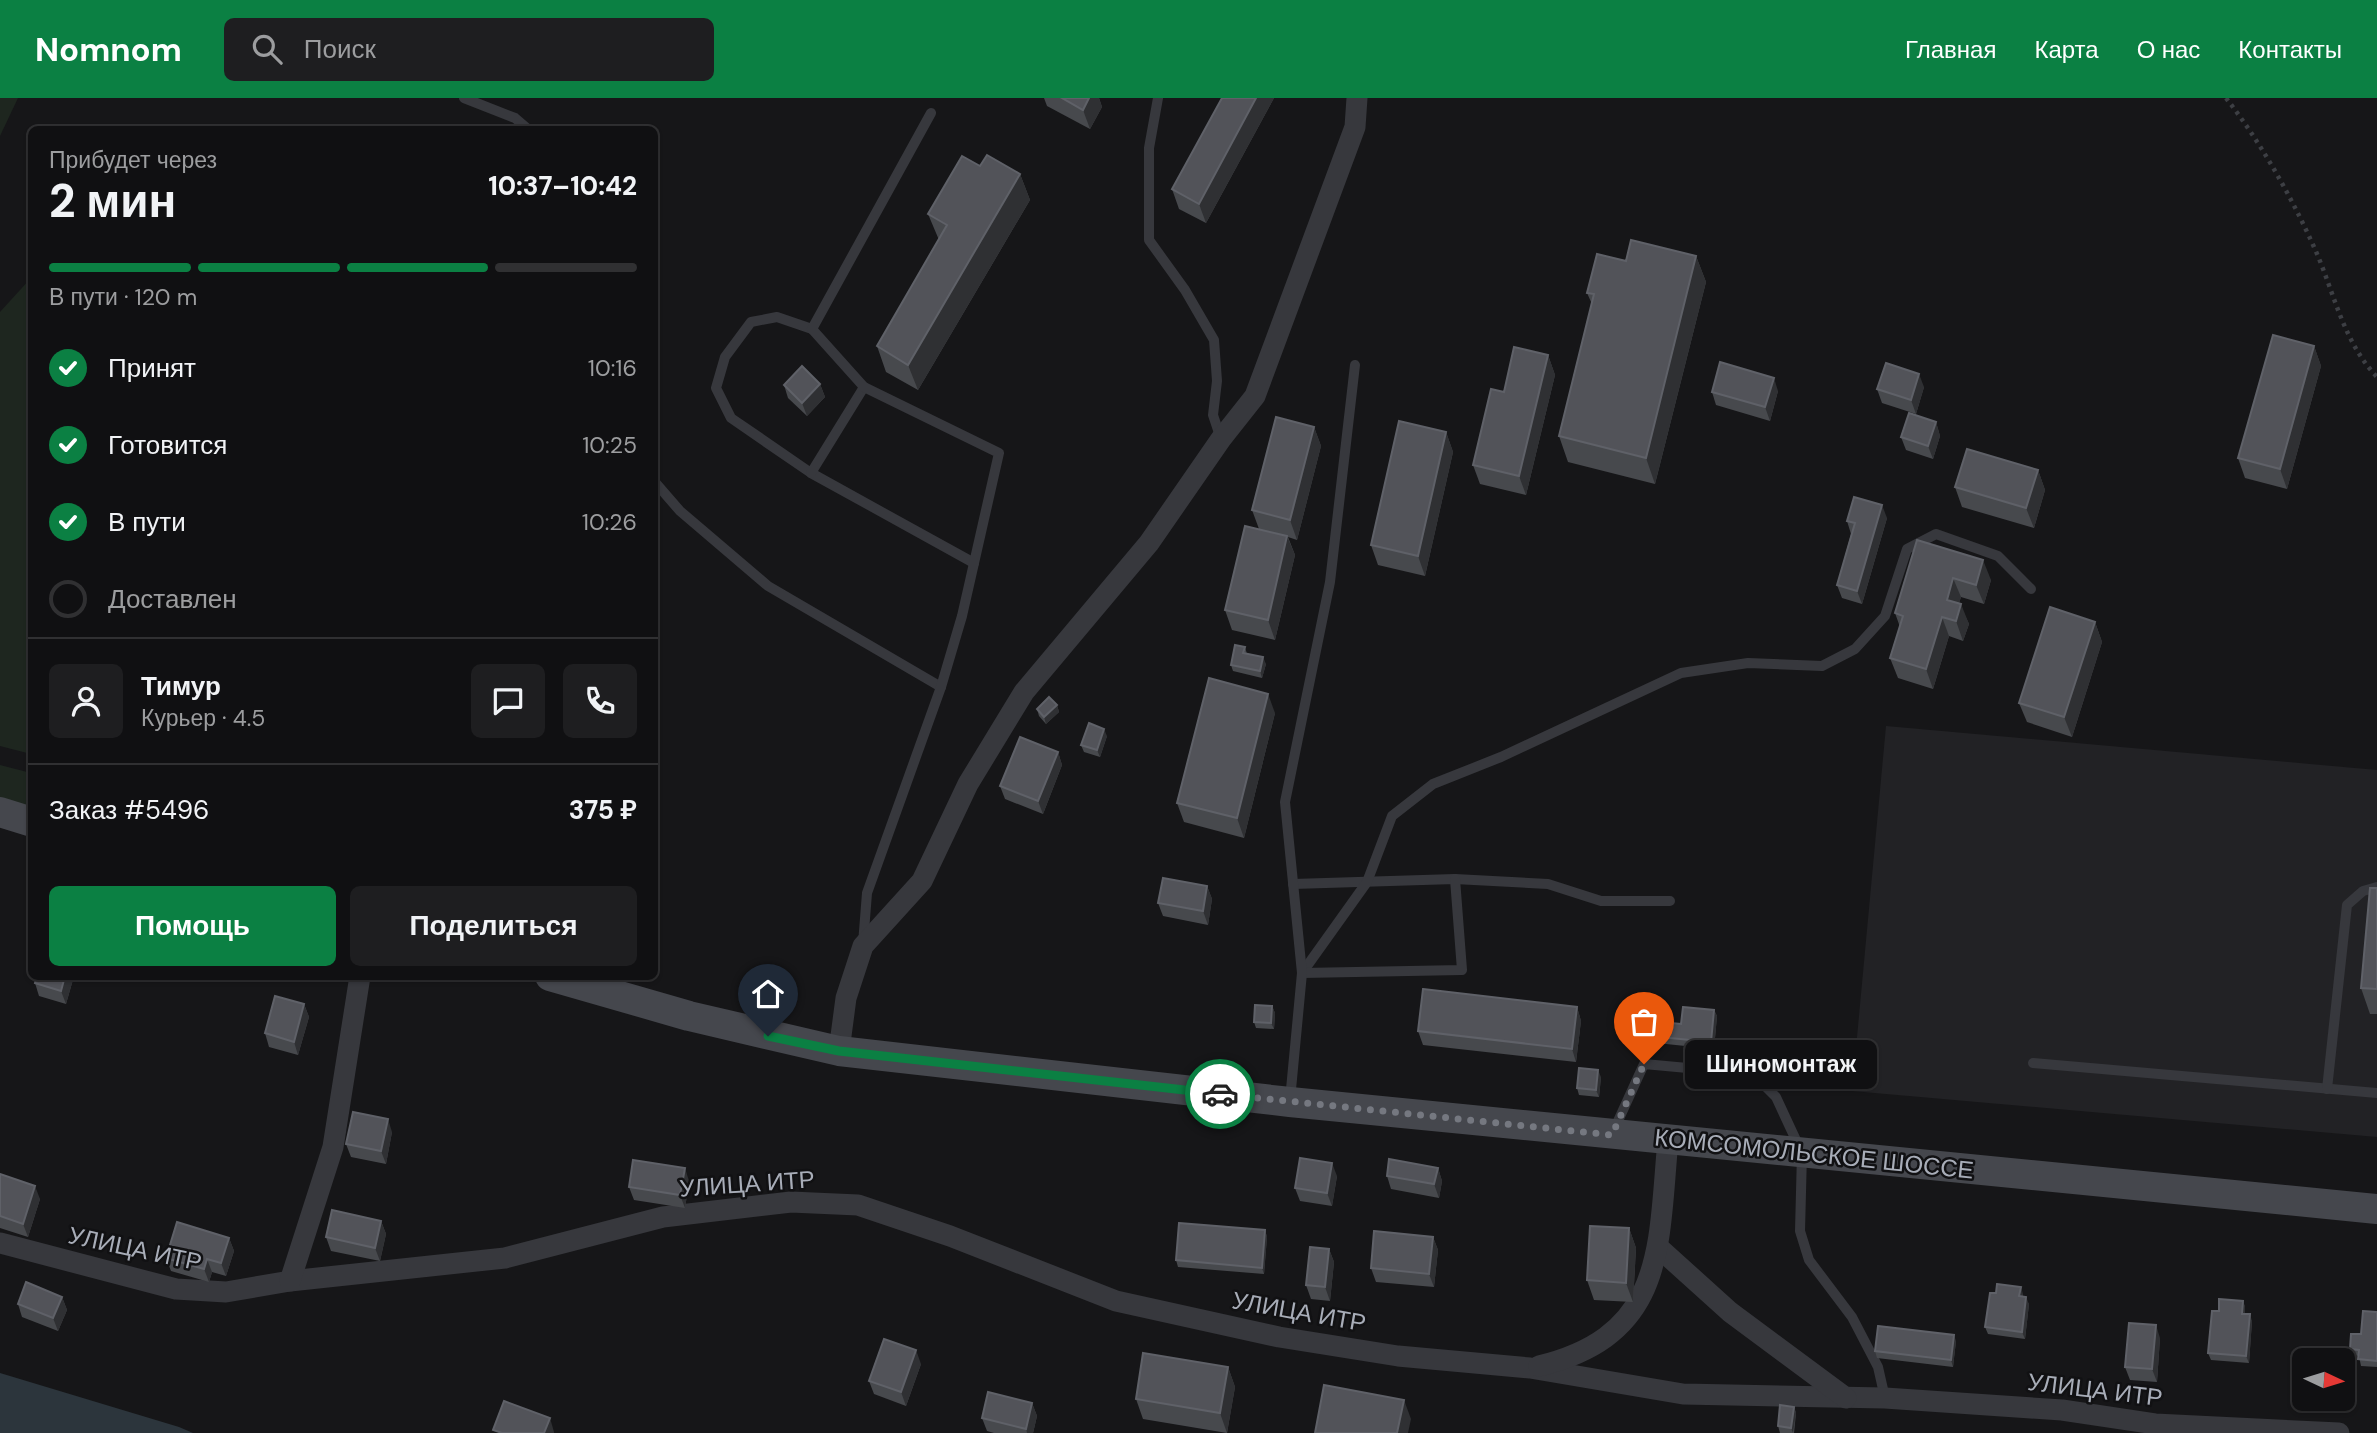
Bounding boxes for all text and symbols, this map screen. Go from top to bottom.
search box [224,18,714,81]
text: Nomnom [35,28,182,71]
icon: search [248,30,286,68]
text: Поиск [304,32,376,66]
text: Главная [1905,34,1996,65]
text: Карта [2034,34,2099,65]
text: О нас [2137,34,2200,65]
text: Контакты [2238,34,2342,65]
text: Прибудет через [49,145,217,175]
text: 10:37–10:42 [488,169,637,203]
text: 2 мин [49,171,176,231]
text: В пути · 120 m [49,282,197,312]
icon: check [49,349,87,387]
text: Принят [108,351,196,385]
text: 10:16 [588,353,637,383]
icon: check [49,426,87,464]
text: Готовится [108,428,227,462]
text: 10:25 [582,430,637,460]
icon: check [49,503,87,541]
text: В пути [108,505,186,539]
text: 10:26 [582,507,637,537]
text: Доставлен [108,582,237,616]
button: person [49,664,123,738]
button: chat [471,664,545,738]
button: phone [563,664,637,738]
text: Тимур [141,669,221,703]
text: Курьер · 4.5 [141,703,265,733]
text: Заказ #5496 [49,793,209,827]
text: 375 ₽ [569,793,637,827]
button: Помощь [49,886,336,966]
button: Поделиться [350,886,637,966]
pin [738,964,798,1036]
icon: home [749,975,787,1013]
pin [1614,992,1674,1064]
icon: bag [1625,1003,1663,1041]
callout: Шиномонтаж [1686,1040,1879,1088]
text: Шиномонтаж [1706,1049,1856,1079]
courier [1185,1059,1255,1129]
icon: car [1201,1075,1239,1113]
street label: КОМСОМОЛЬСКОЕ ШОССЕ [1653,1121,1975,1186]
street label: УЛИЦА ИТР [678,1163,816,1204]
street label: УЛИЦА ИТР [66,1219,205,1278]
street label: УЛИЦА ИТР [1230,1284,1369,1339]
north arrow [2292,1348,2356,1410]
map controls [2292,1348,2355,1411]
street label: УЛИЦА ИТР [2026,1366,2164,1413]

